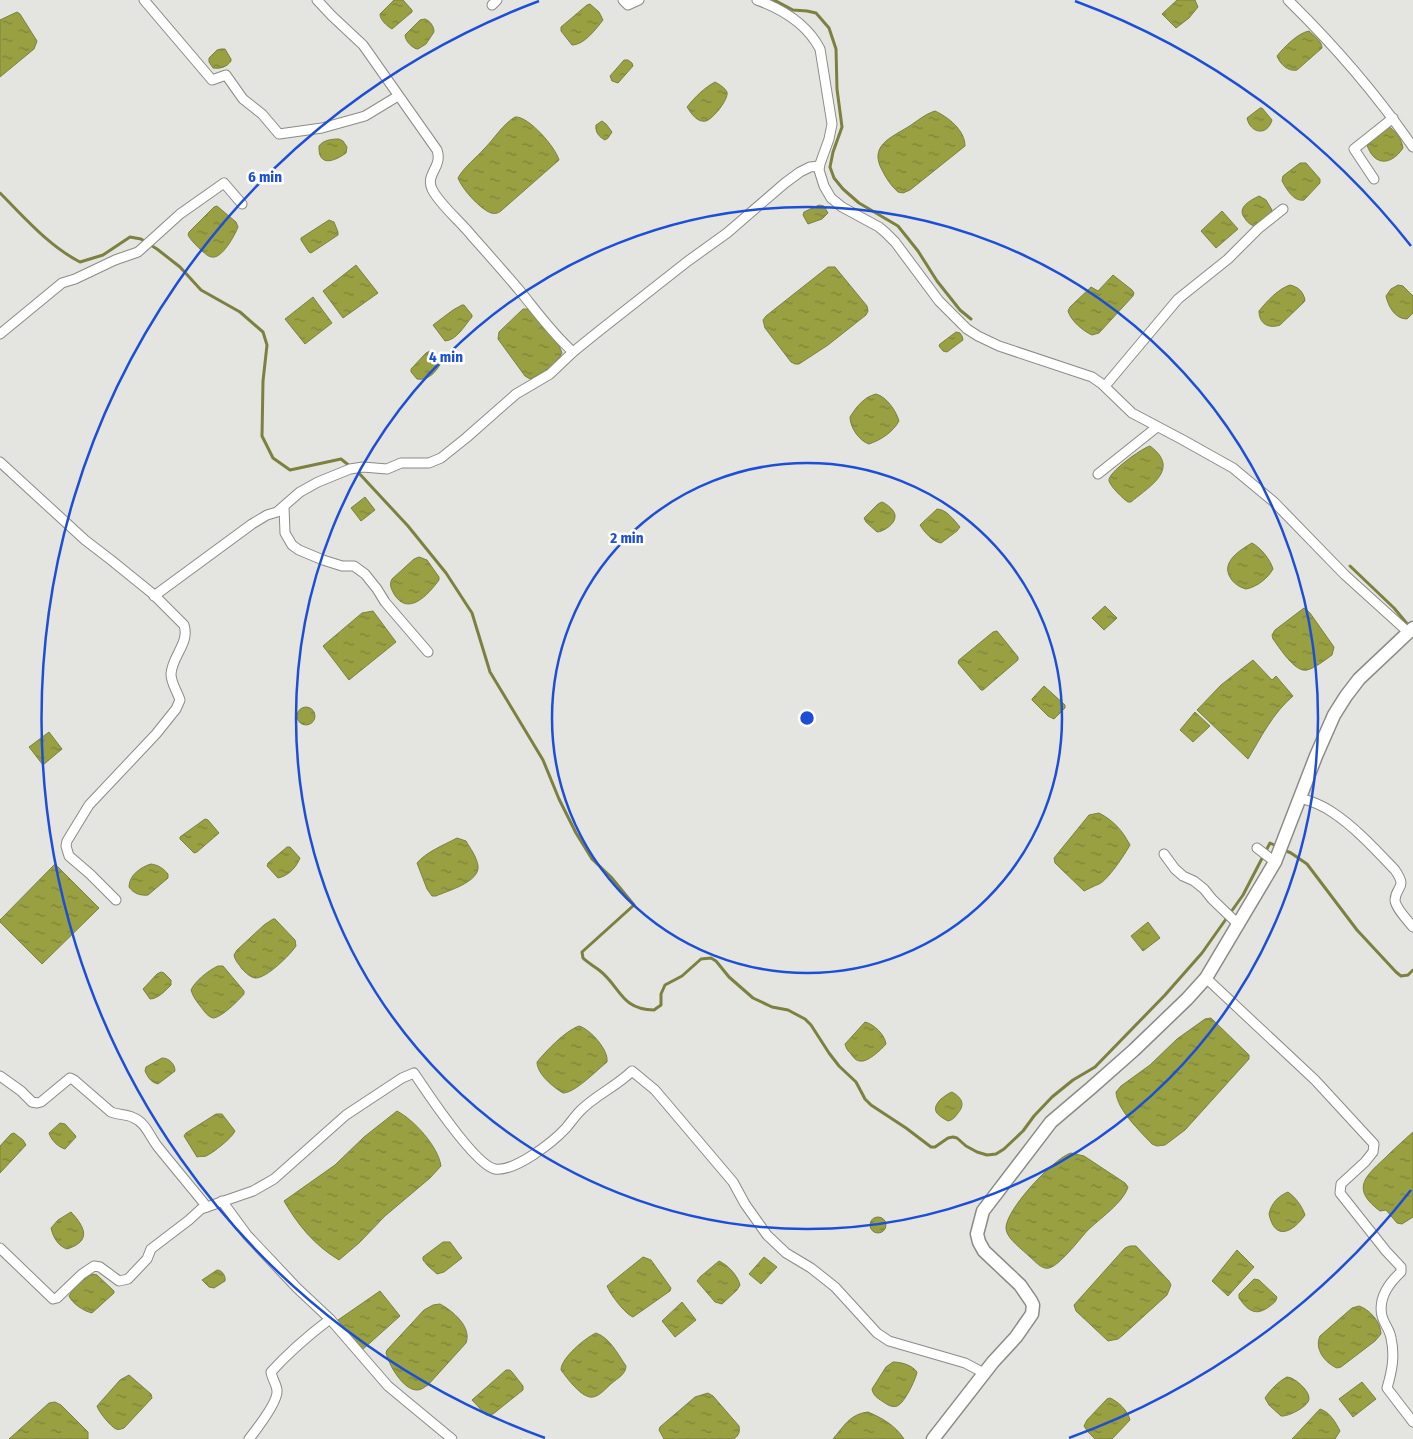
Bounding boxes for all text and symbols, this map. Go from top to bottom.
text: 6 min [248,168,282,186]
text: 4 min [429,348,463,366]
text: 2 min [609,529,644,547]
centre of rings [798,709,816,727]

